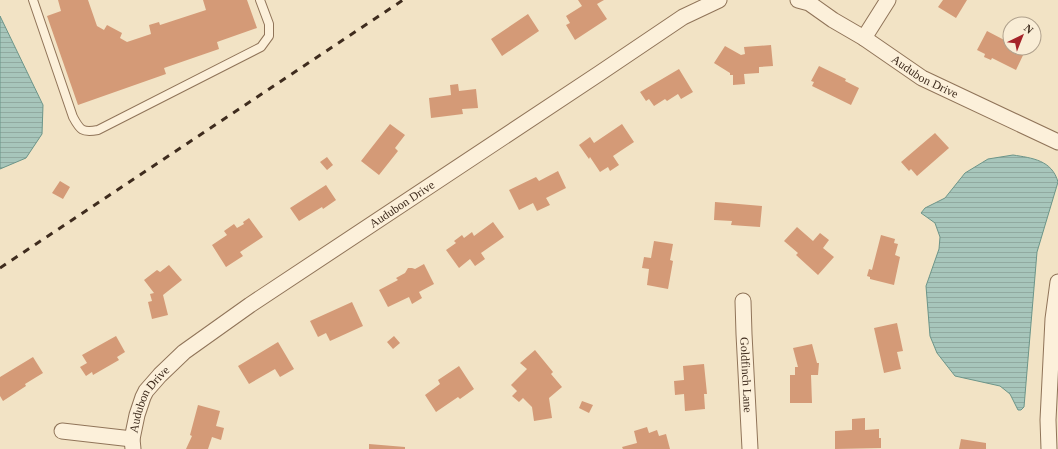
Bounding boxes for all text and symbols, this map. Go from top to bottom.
north arrow [1002,16,1042,56]
text: N [1022,22,1036,36]
street label: Audubon Drive [889,52,961,101]
street label: Audubon Drive [367,178,437,231]
street label: Goldfinch Lane [737,337,755,413]
street label: Audubon Drive [126,363,172,434]

